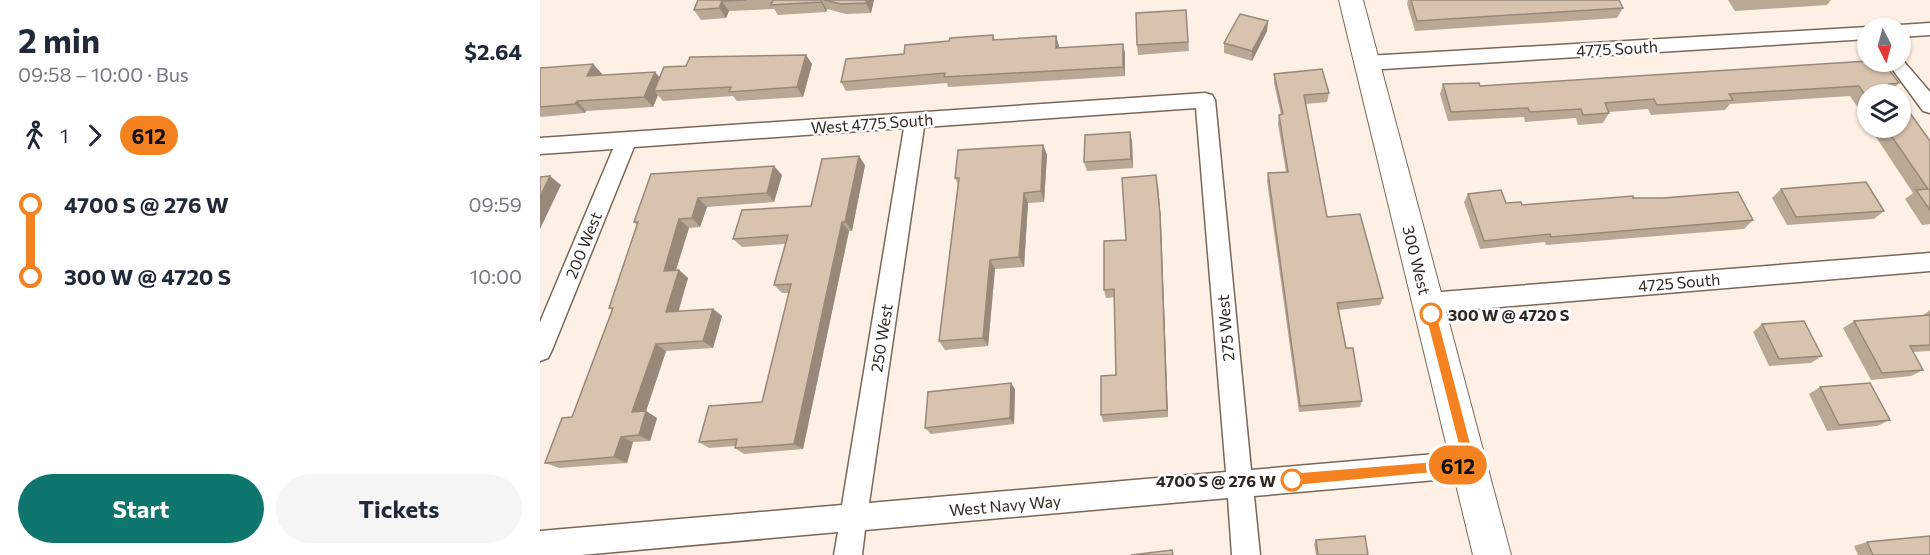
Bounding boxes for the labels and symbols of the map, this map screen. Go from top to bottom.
north arrow [1857,18,1911,72]
street label: 4775 South [1576,36,1658,60]
street label: West 4775 South [810,109,934,137]
street label: 200 West [561,208,605,281]
street label: 300 West [1399,223,1435,297]
street label: 4725 South [1637,269,1721,295]
street label: 275 West [1213,293,1237,362]
street label: 250 West [866,302,896,374]
marker: 300 W @ 4720 S [1420,303,1442,325]
place label: 300 W @ 4720 S [1448,305,1570,324]
line badge: 612 [1424,446,1492,484]
marker: 4700 S @ 276 W [1281,469,1303,491]
place label: 4700 S @ 276 W [1156,471,1276,490]
street label: West Navy Way [948,491,1062,519]

